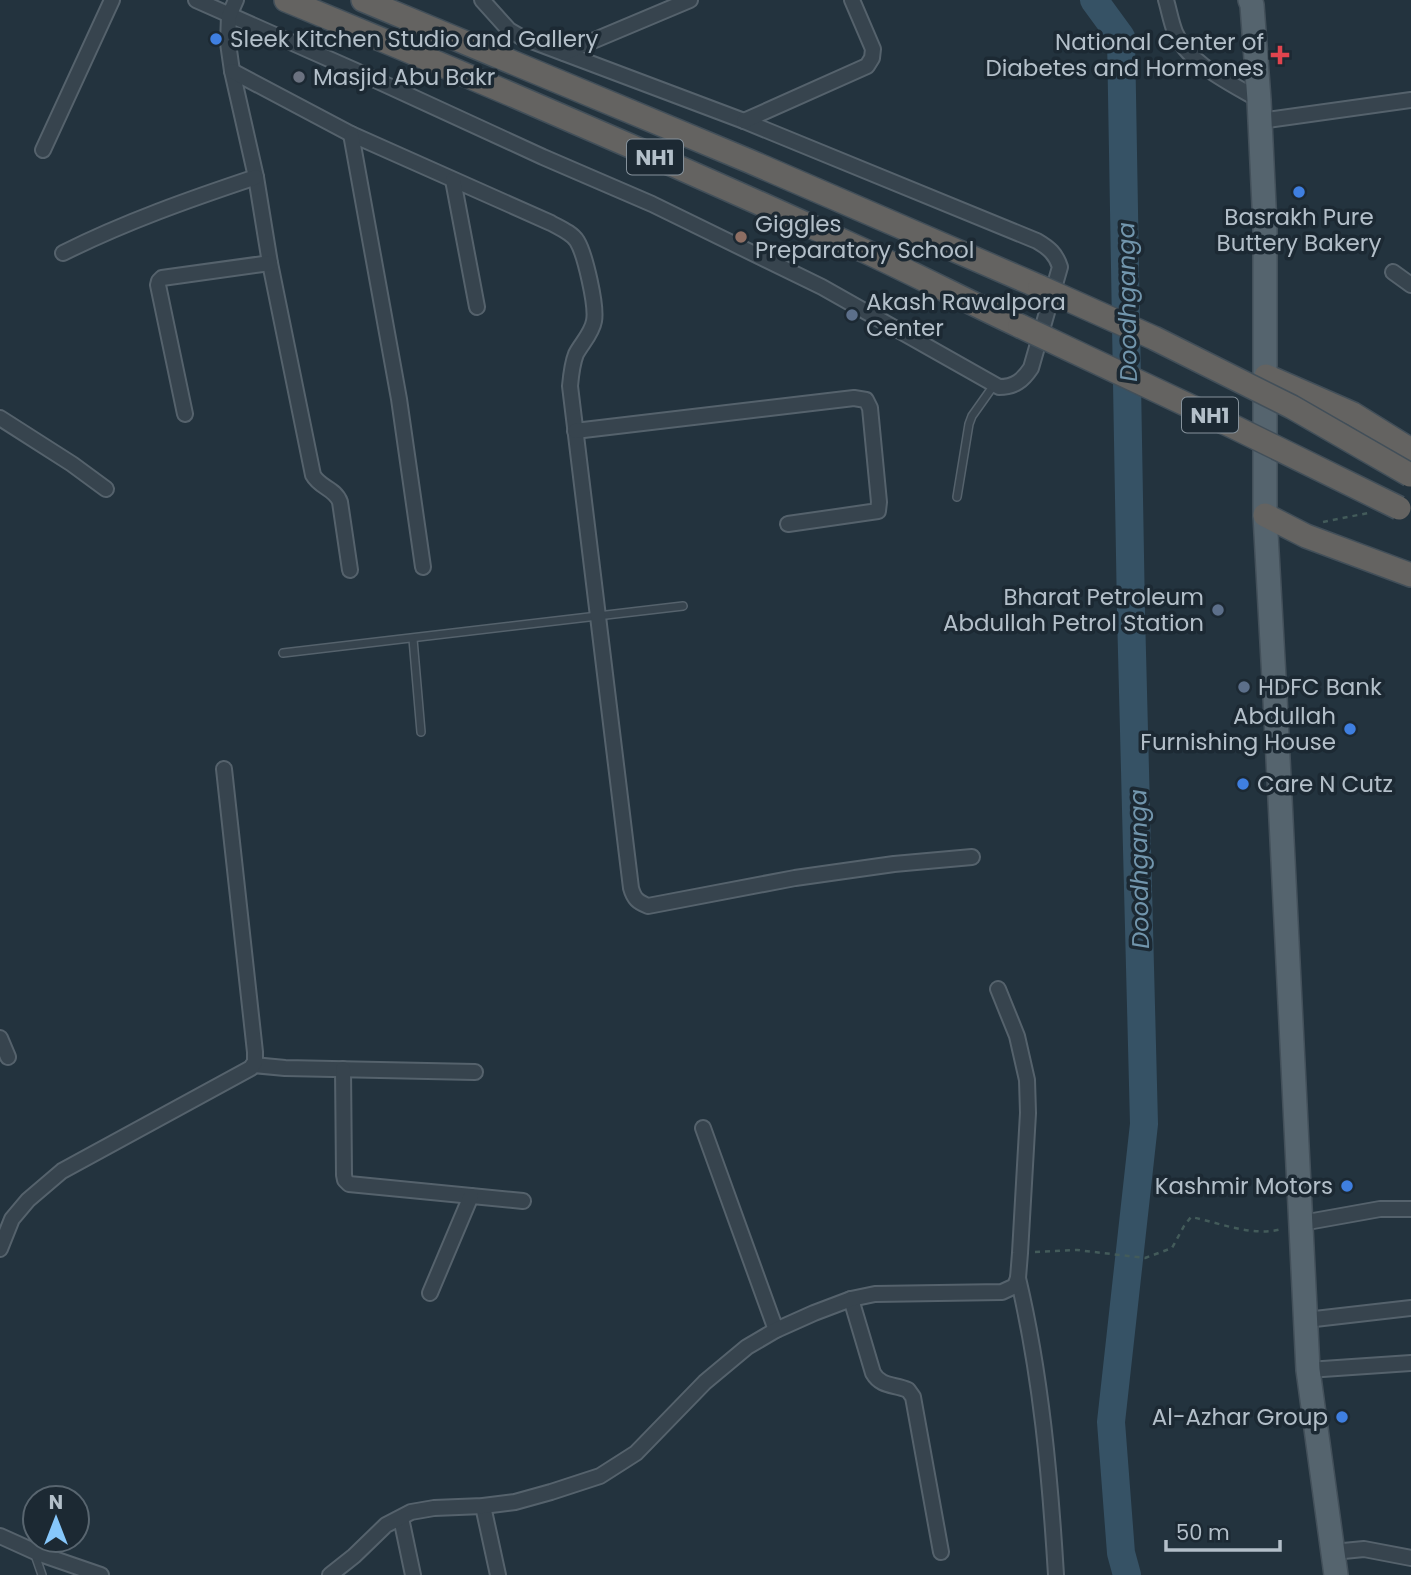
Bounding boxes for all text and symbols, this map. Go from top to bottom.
place label: Sleek Kitchen Studio and Gallery [230,23,598,55]
place label: National Center of Diabetes and Hormones [985,26,1264,84]
marker: Sleek Kitchen Studio and Gallery [208,31,224,47]
marker: National Center of Diabetes and Hormones [1270,45,1290,65]
place label: Masjid Abu Bakr [313,61,495,93]
marker: Masjid Abu Bakr [291,69,307,85]
road number: NH1 [627,140,683,174]
marker: Basrakh Pure Buttery Bakery [1291,184,1307,200]
place label: Basrakh Pure Buttery Bakery [1217,201,1381,259]
place label: Giggles Preparatory School [755,208,974,266]
water label: Doodhganga [1109,222,1145,382]
marker: Giggles Preparatory School [733,229,749,245]
place label: Akash Rawalpora Center [866,286,1066,344]
marker: Akash Rawalpora Center [844,307,860,323]
road number: NH1 [1182,398,1238,432]
place label: Bharat Petroleum Abdullah Petrol Station [943,581,1204,639]
marker: Bharat Petroleum Abdullah Petrol Station [1210,602,1226,618]
place label: HDFC Bank [1258,671,1382,703]
marker: HDFC Bank [1236,679,1252,695]
place label: Abdullah Furnishing House [1140,700,1336,758]
marker: Abdullah Furnishing House [1342,721,1358,737]
place label: Care N Cutz [1257,768,1393,800]
marker: Care N Cutz [1235,776,1251,792]
water label: Doodhganga [1121,789,1157,949]
place label: Kashmir Motors [1155,1170,1333,1202]
marker: Kashmir Motors [1339,1178,1355,1194]
place label: Al-Azhar Group [1152,1401,1328,1433]
marker: Al-Azhar Group [1334,1409,1350,1425]
north arrow [21,1484,91,1554]
text: N [49,1489,63,1516]
scale bar [1166,1508,1280,1552]
text: 50 m [1176,1518,1230,1547]

